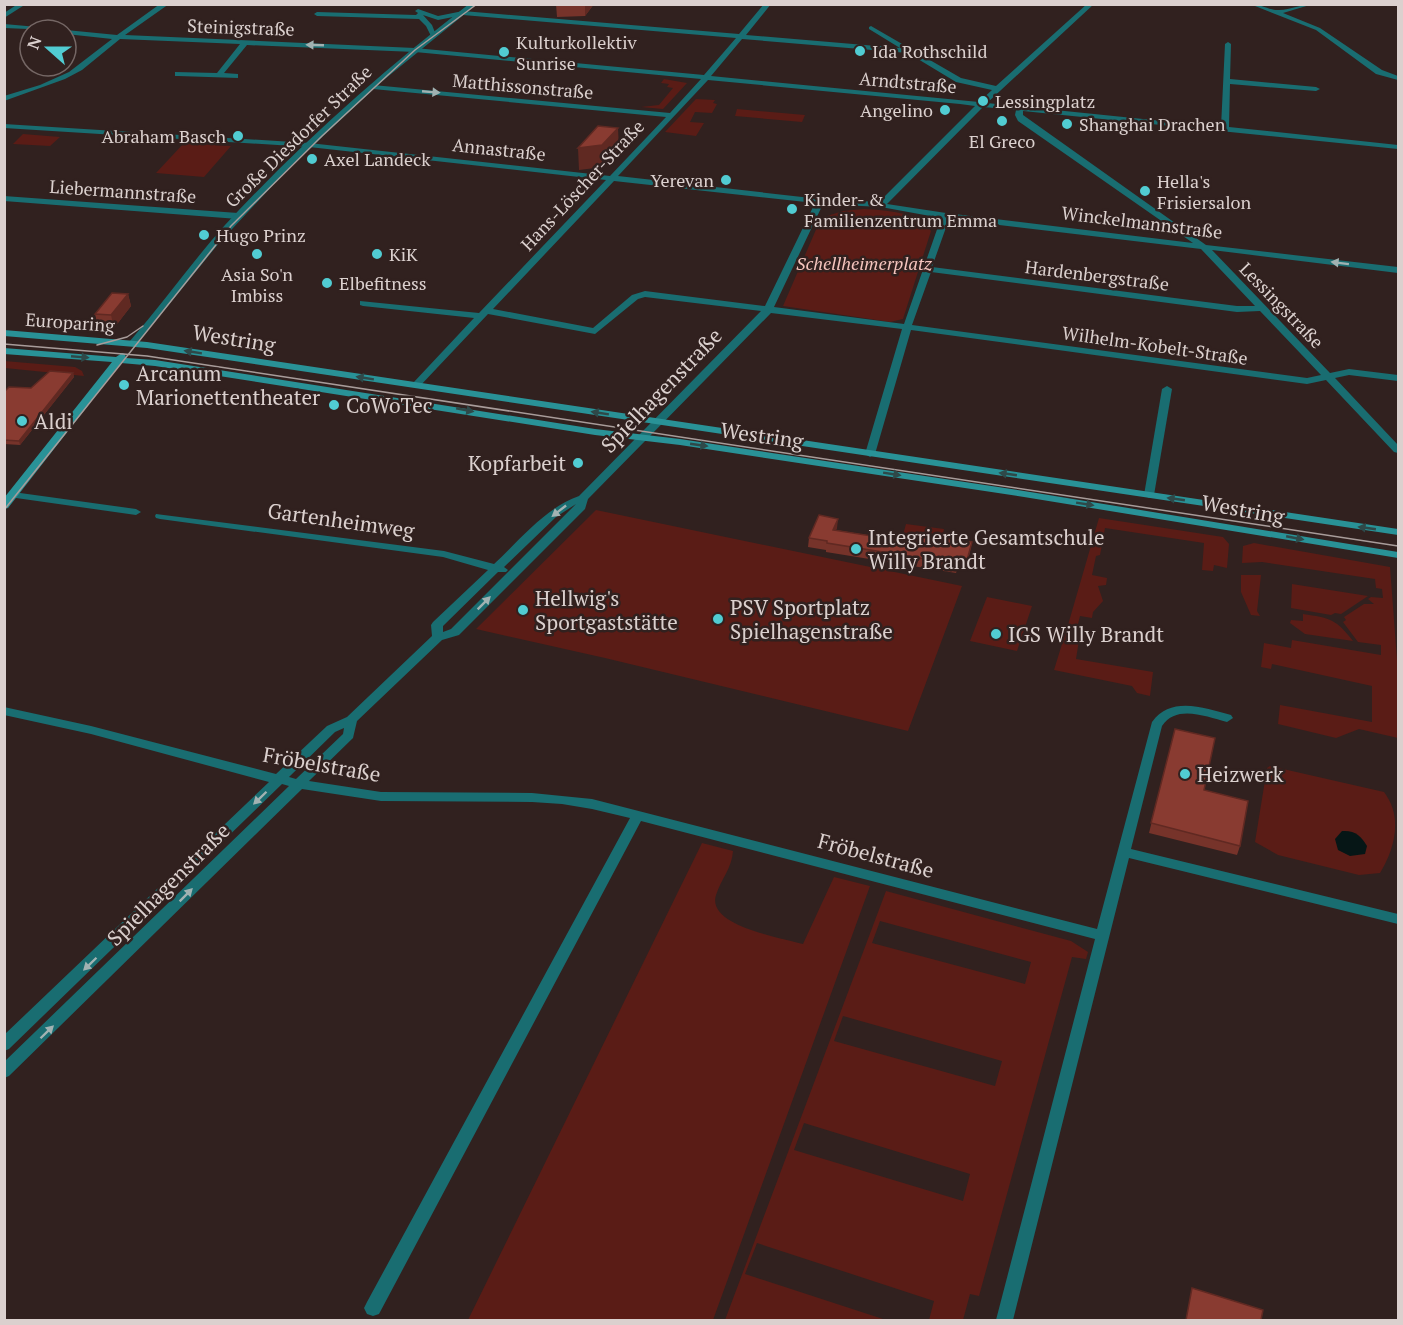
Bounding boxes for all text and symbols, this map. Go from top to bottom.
street label: Steinigstraße [187,13,295,41]
north arrow [18,18,78,78]
place label: Kulturkollektiv Sunrise [516,30,638,75]
text: N [22,33,46,52]
place label: Ida Rothschild [872,39,988,63]
one-way arrow [305,41,324,50]
marker: Ida Rothschild [853,44,867,58]
marker: Kulturkollektiv Sunrise [497,45,511,59]
street label: Große Diesdorfer Straße [220,60,376,212]
street label: Arndtstraße [858,66,958,98]
street label: Matthissonstraße [452,68,594,104]
one-way arrow [422,87,441,97]
place label: Lessingplatz [995,89,1095,113]
marker: Lessingplatz [976,94,990,108]
place label: Angelino [860,98,933,122]
marker: Angelino [938,103,952,117]
place label: Shanghai Drachen [1079,112,1226,136]
street label: Hans-Löscher-Straße [515,114,649,256]
marker: El Greco [995,114,1009,128]
marker: Shanghai Drachen [1060,117,1074,131]
place label: Abraham Basch [101,124,226,148]
marker: Abraham Basch [231,129,245,143]
place label: El Greco [969,129,1035,153]
street label: Annastraße [451,132,547,166]
place label: Axel Landeck [324,147,431,171]
marker: Axel Landeck [305,152,319,166]
place label: Yerevan [650,168,714,192]
place label: Hella's Frisiersalon [1157,169,1252,214]
marker: Yerevan [719,173,733,187]
street label: Liebermannstraße [49,174,197,208]
marker: Hella's Frisiersalon [1138,184,1152,198]
place label: Kinder- & Familienzentrum Emma [804,187,997,232]
street label: Winckelmannstraße [1060,200,1224,244]
marker: Kinder- & Familienzentrum Emma [785,202,799,216]
place label: Hugo Prinz [216,223,306,247]
marker: Hugo Prinz [197,228,211,242]
place label: KiK [389,242,418,266]
marker: Asia So'n Imbiss [250,247,264,261]
marker: KiK [370,247,384,261]
park label: Schellheimerplatz [796,251,933,275]
street label: Hardenbergstraße [1024,254,1170,296]
street label: Lessingstraße [1235,257,1329,353]
one-way arrow [1331,258,1350,268]
place label: Asia So'n Imbiss [221,262,293,307]
place label: Elbefitness [339,271,427,295]
marker: Elbefitness [320,276,334,290]
street label: Europaring [25,307,116,337]
street label: Westring [191,318,278,359]
street label: Wilhelm-Kobelt-Straße [1061,320,1249,370]
street label: Spielhagenstraße [594,322,728,458]
one-way arrow [183,347,202,356]
one-way arrow [71,352,90,362]
place label: Arcanum Marionettentheater [136,359,320,411]
one-way arrow [355,373,374,382]
marker: Arcanum Marionettentheater [117,378,131,392]
place label: CoWoTec [346,391,433,419]
marker: CoWoTec [327,398,341,412]
one-way arrow [456,406,475,415]
place label: Aldi [34,407,73,435]
one-way arrow [590,409,609,418]
marker: Aldi [15,414,29,428]
street label: Westring [719,415,806,455]
one-way arrow [690,441,709,450]
place label: Kopfarbeit [468,449,566,477]
marker: Kopfarbeit [571,456,585,470]
one-way arrow [883,469,902,478]
one-way arrow [998,470,1017,479]
street label: Westring [1199,488,1288,530]
one-way arrow [1166,495,1185,504]
street label: Gartenheimweg [266,496,417,544]
one-way arrow [1076,499,1095,508]
one-way arrow [551,504,567,517]
place label: Integrierte Gesamtschule Willy Brandt [868,523,1105,575]
one-way arrow [1358,523,1377,532]
one-way arrow [1286,534,1305,543]
marker: Integrierte Gesamtschule Willy Brandt [849,542,863,556]
place label: Hellwig's Sportgaststätte [535,584,678,636]
place label: PSV Sportplatz Spielhagenstraße [730,593,893,645]
one-way arrow [476,597,490,611]
marker: Hellwig's Sportgaststätte [516,603,530,617]
marker: PSV Sportplatz Spielhagenstraße [711,612,725,626]
place label: IGS Willy Brandt [1008,620,1164,648]
marker: IGS Willy Brandt [989,627,1003,641]
street label: Fröbelstraße [261,740,383,788]
place label: Heizwerk [1197,760,1284,788]
marker: Heizwerk [1178,767,1192,781]
one-way arrow [253,791,267,805]
street label: Spielhagenstraße [101,817,235,951]
street label: Fröbelstraße [815,826,937,884]
one-way arrow [178,889,192,903]
one-way arrow [83,956,97,970]
one-way arrow [39,1025,54,1039]

